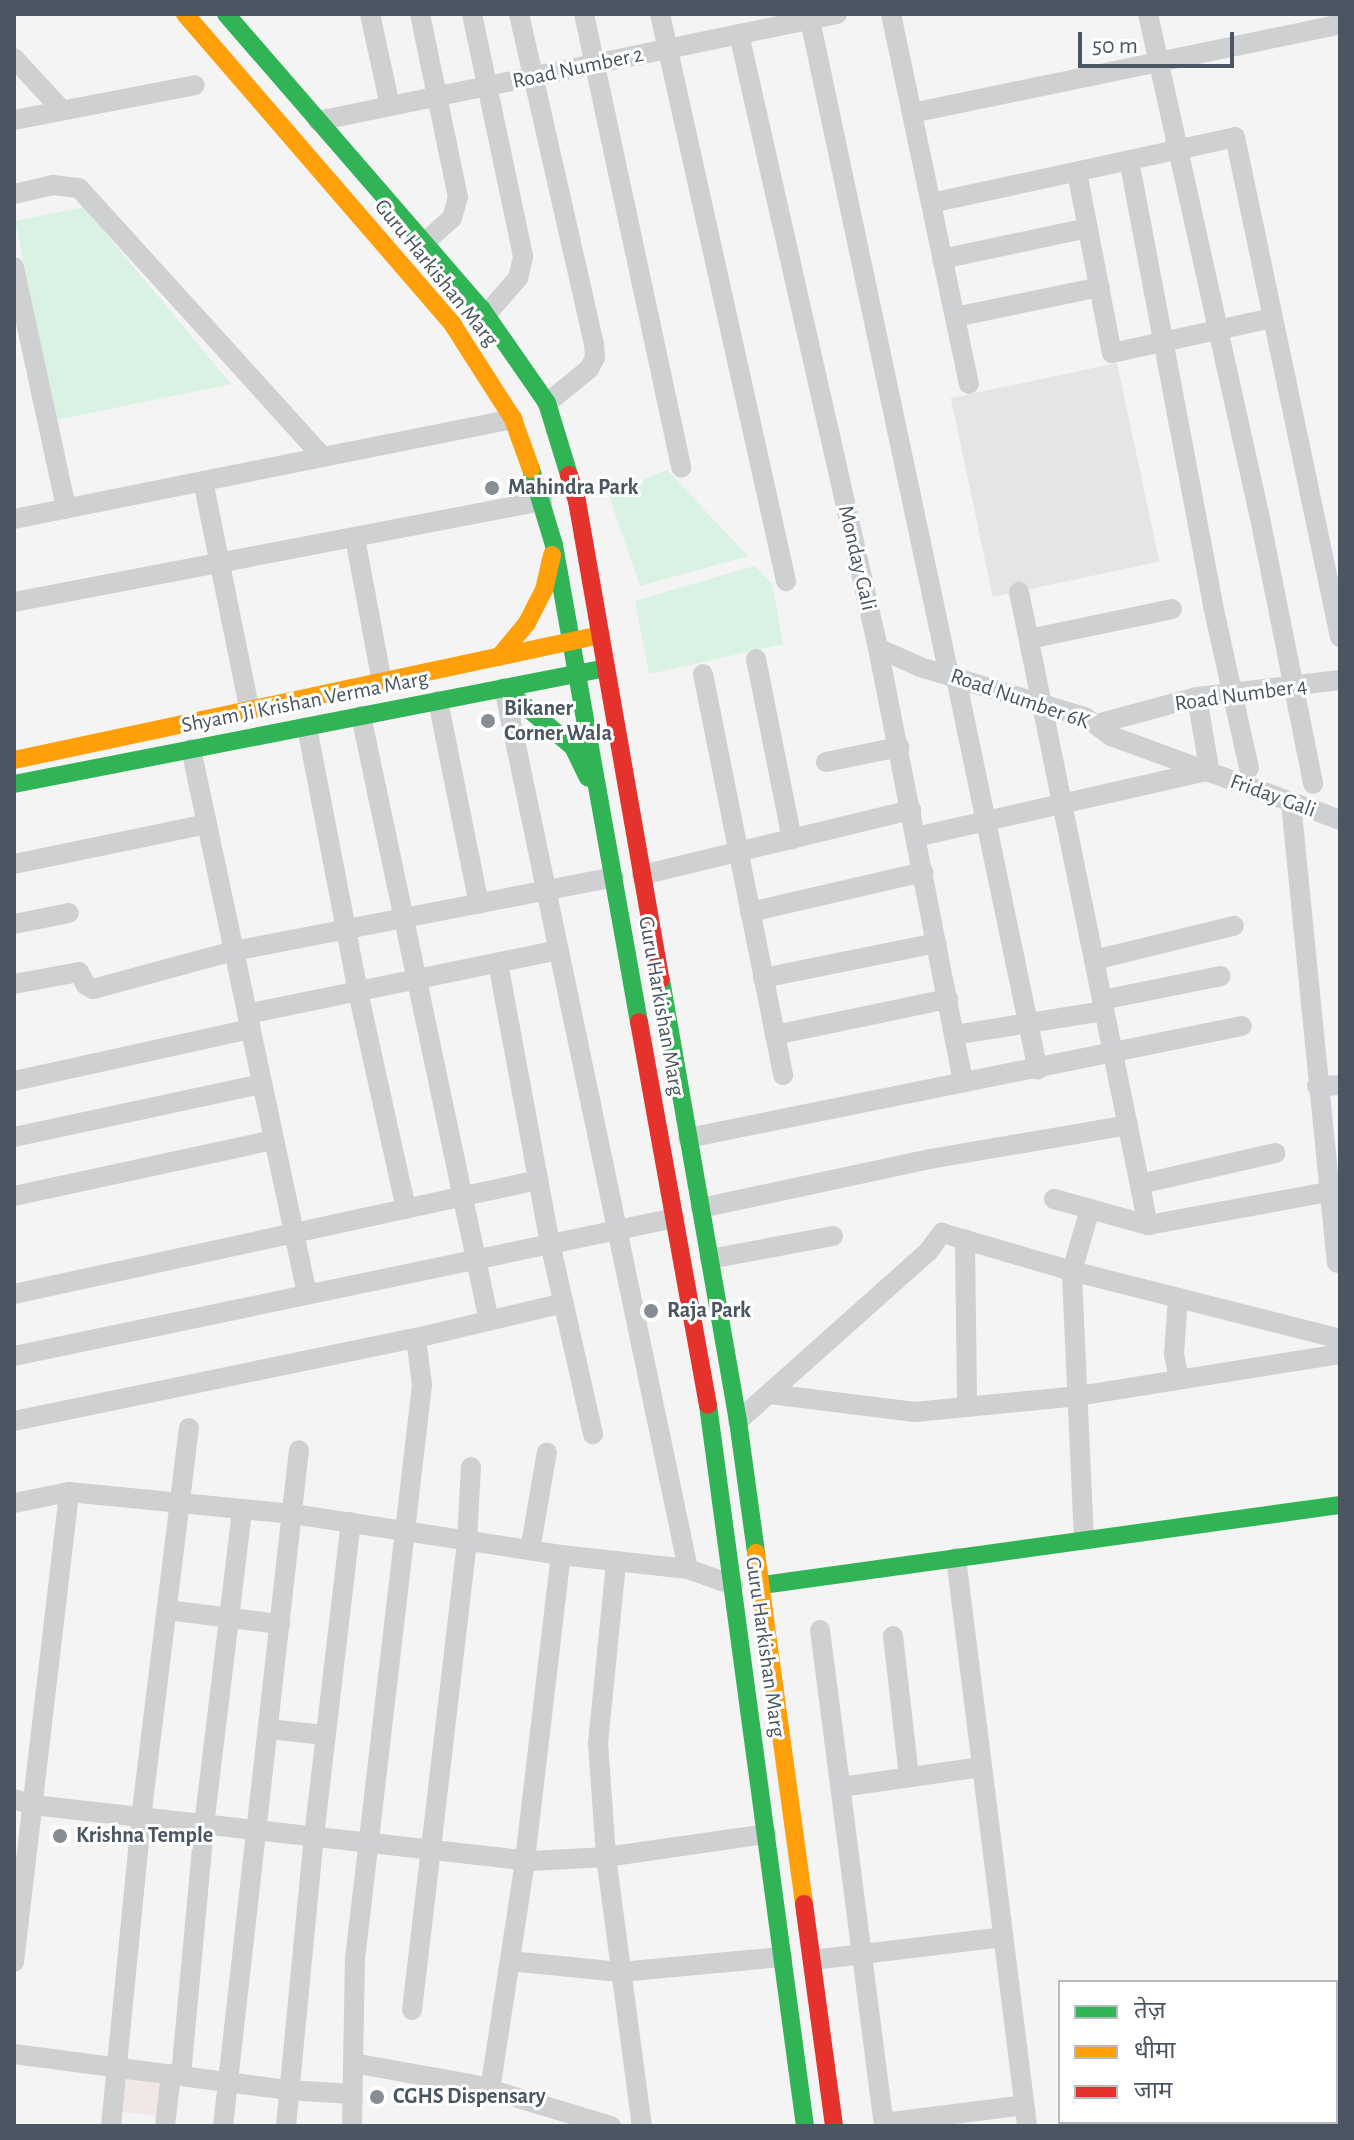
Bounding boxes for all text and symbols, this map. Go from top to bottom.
scale bar [1082,16,1238,66]
text: 50 m [1092,34,1138,58]
street label: Road Number 2 [510,41,646,95]
street label: Guru Harkishan Marg [368,194,504,352]
place label: Mahindra Park [508,475,638,501]
marker: Mahindra Park [483,479,501,497]
street label: Monday Gali [832,503,882,613]
street label: Road Number 6K [947,663,1093,735]
street label: Shyam Ji Krishan Verma Marg [179,665,431,739]
street label: Road Number 4 [1173,673,1309,717]
place label: Bikaner Corner Wala [504,695,612,746]
marker: Bikaner Corner Wala [479,712,497,730]
street label: Friday Gali [1226,768,1320,824]
street label: Guru Harkishan Marg [632,914,690,1098]
place label: Raja Park [667,1298,751,1324]
marker: Raja Park [642,1302,660,1320]
street label: Guru Harkishan Marg [739,1555,791,1739]
place label: Krishna Temple [76,1823,213,1849]
marker: Krishna Temple [51,1827,69,1845]
legend [1058,1980,1338,2124]
text: तेज़ [1134,1999,1166,2023]
text: धीमा [1134,2039,1176,2063]
text: जाम [1134,2079,1172,2103]
place label: CGHS Dispensary [393,2084,546,2110]
marker: CGHS Dispensary [368,2088,386,2106]

